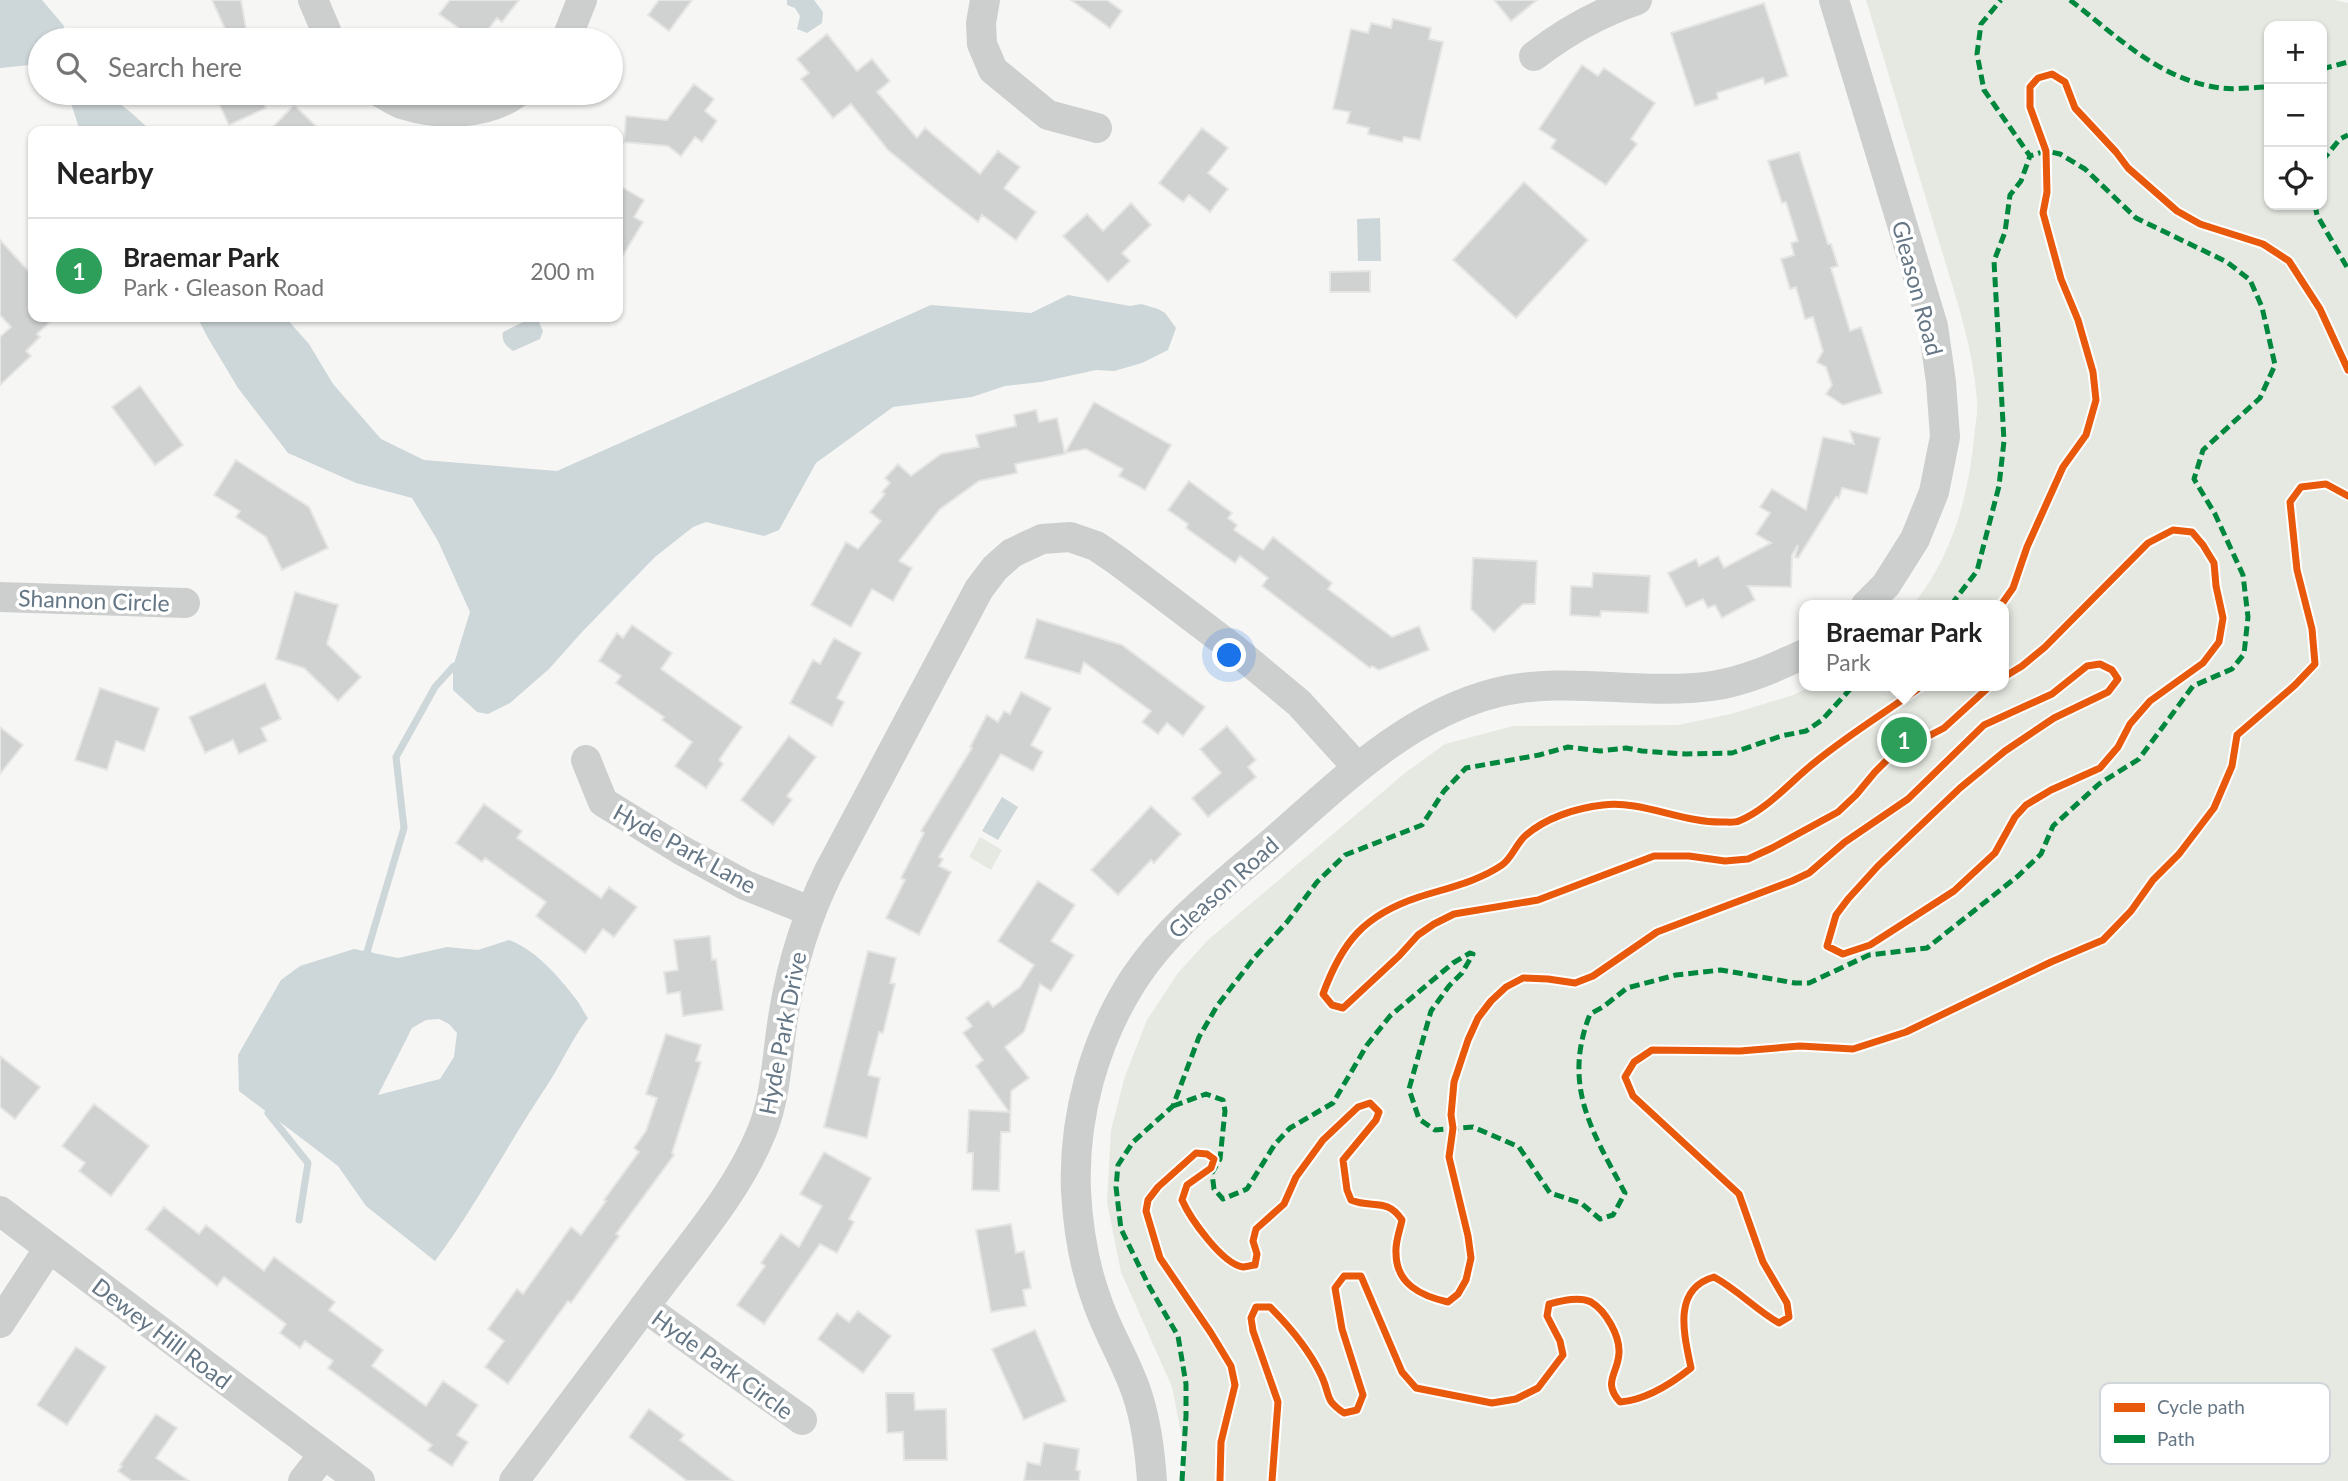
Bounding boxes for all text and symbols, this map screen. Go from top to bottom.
map controls [2264,21,2327,210]
button: + [2264,21,2327,84]
search box [28,28,623,105]
icon: search [52,48,90,86]
text: Search here [108,51,242,83]
button: − [2264,84,2327,147]
button: locate [2264,147,2327,210]
text: Nearby [56,154,154,190]
street label: Gleason Road [1887,218,1949,358]
text: Braemar Park [123,241,279,273]
text: 1 [72,257,86,285]
text: 200 m [530,257,595,285]
text: Park · Gleason Road [123,273,324,301]
street label: Shannon Circle [18,583,170,617]
popup [1799,600,2009,691]
text: Braemar Park [1826,616,1982,648]
your location [1212,638,1246,672]
text: Park [1826,648,1871,676]
pin: 1 [1881,714,1927,766]
street label: Hyde Park Lane [609,797,761,899]
street label: Gleason Road [1162,830,1284,944]
street label: Hyde Park Drive [752,949,812,1117]
street label: Dewey Hill Road [87,1272,237,1394]
street label: Hyde Park Circle [647,1303,799,1425]
legend [2100,1383,2330,1464]
text: Cycle path [2157,1395,2245,1418]
text: Path [2157,1427,2195,1450]

